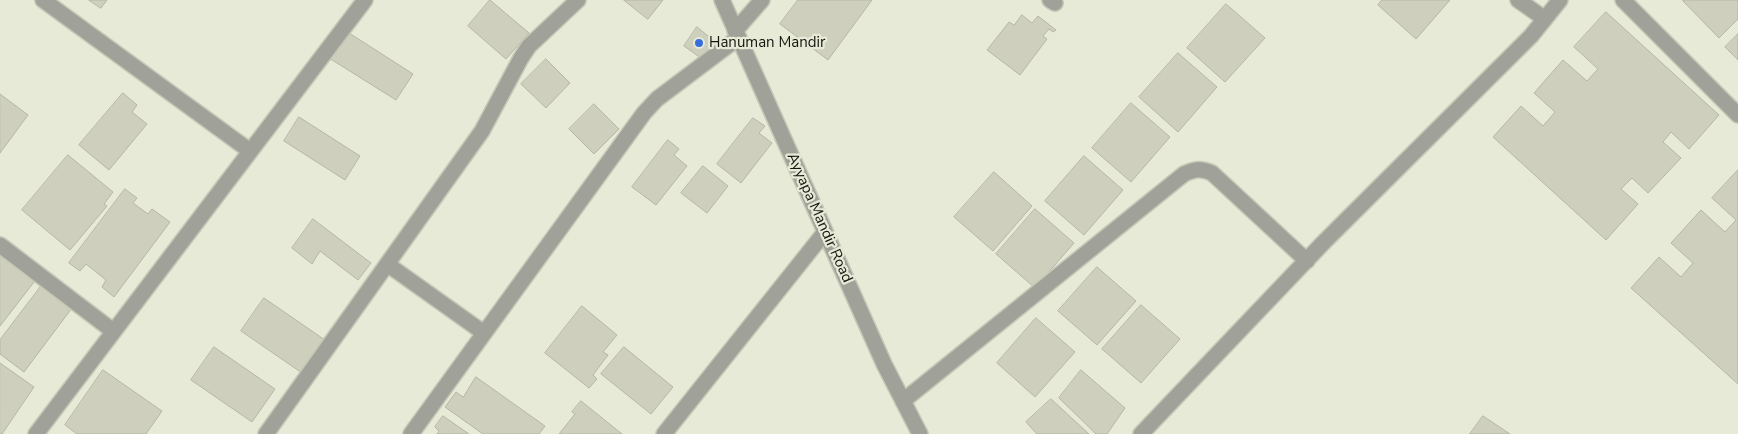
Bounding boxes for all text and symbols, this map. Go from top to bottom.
place label: Hanuman Mandir [709,34,825,52]
marker: Hanuman Mandir [693,37,705,49]
street label: Ayyapa Mandir Road [782,150,856,286]

